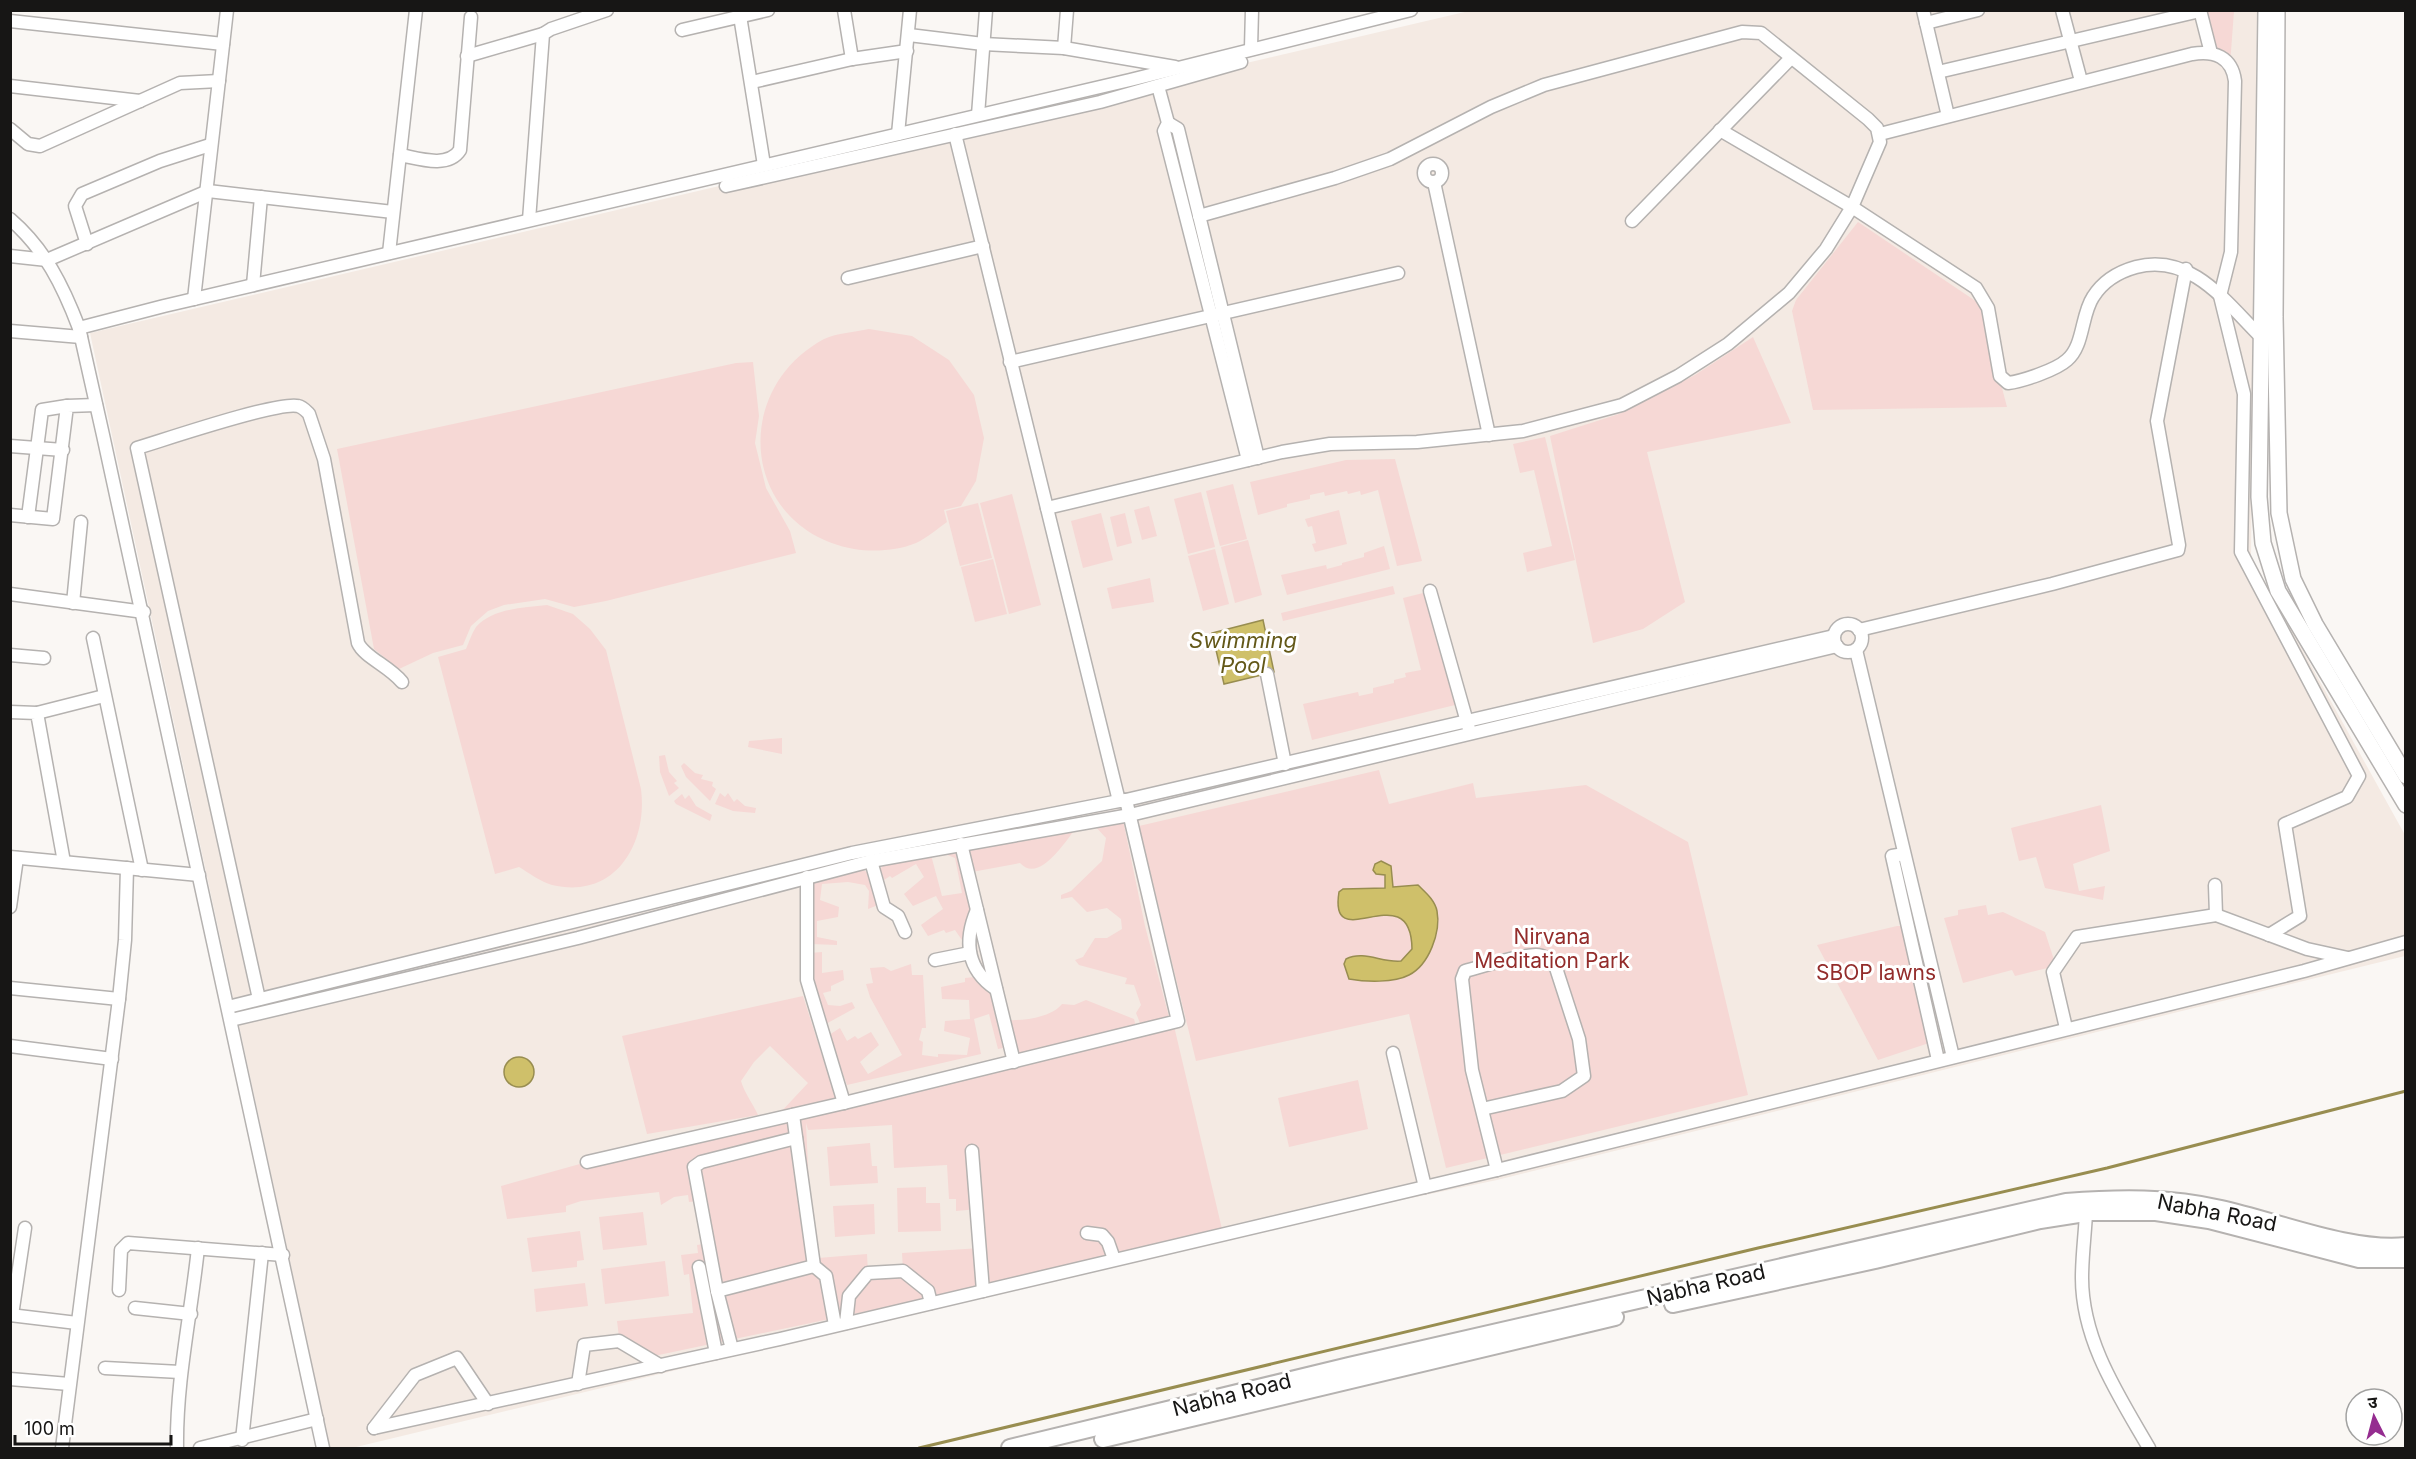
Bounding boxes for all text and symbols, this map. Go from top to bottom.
water label: Swimming Pool [1189,627,1297,678]
park label: Nirvana Meditation Park [1474,924,1630,973]
park label: SBOP lawns [1816,960,1936,985]
street label: Nabha Road [2155,1189,2279,1236]
street label: Nabha Road [1644,1259,1768,1310]
street label: Nabha Road [1170,1368,1294,1421]
north arrow [2344,1387,2404,1447]
text: उ [2367,1392,2379,1413]
scale bar [15,1408,171,1446]
text: 100 m [24,1418,75,1439]

